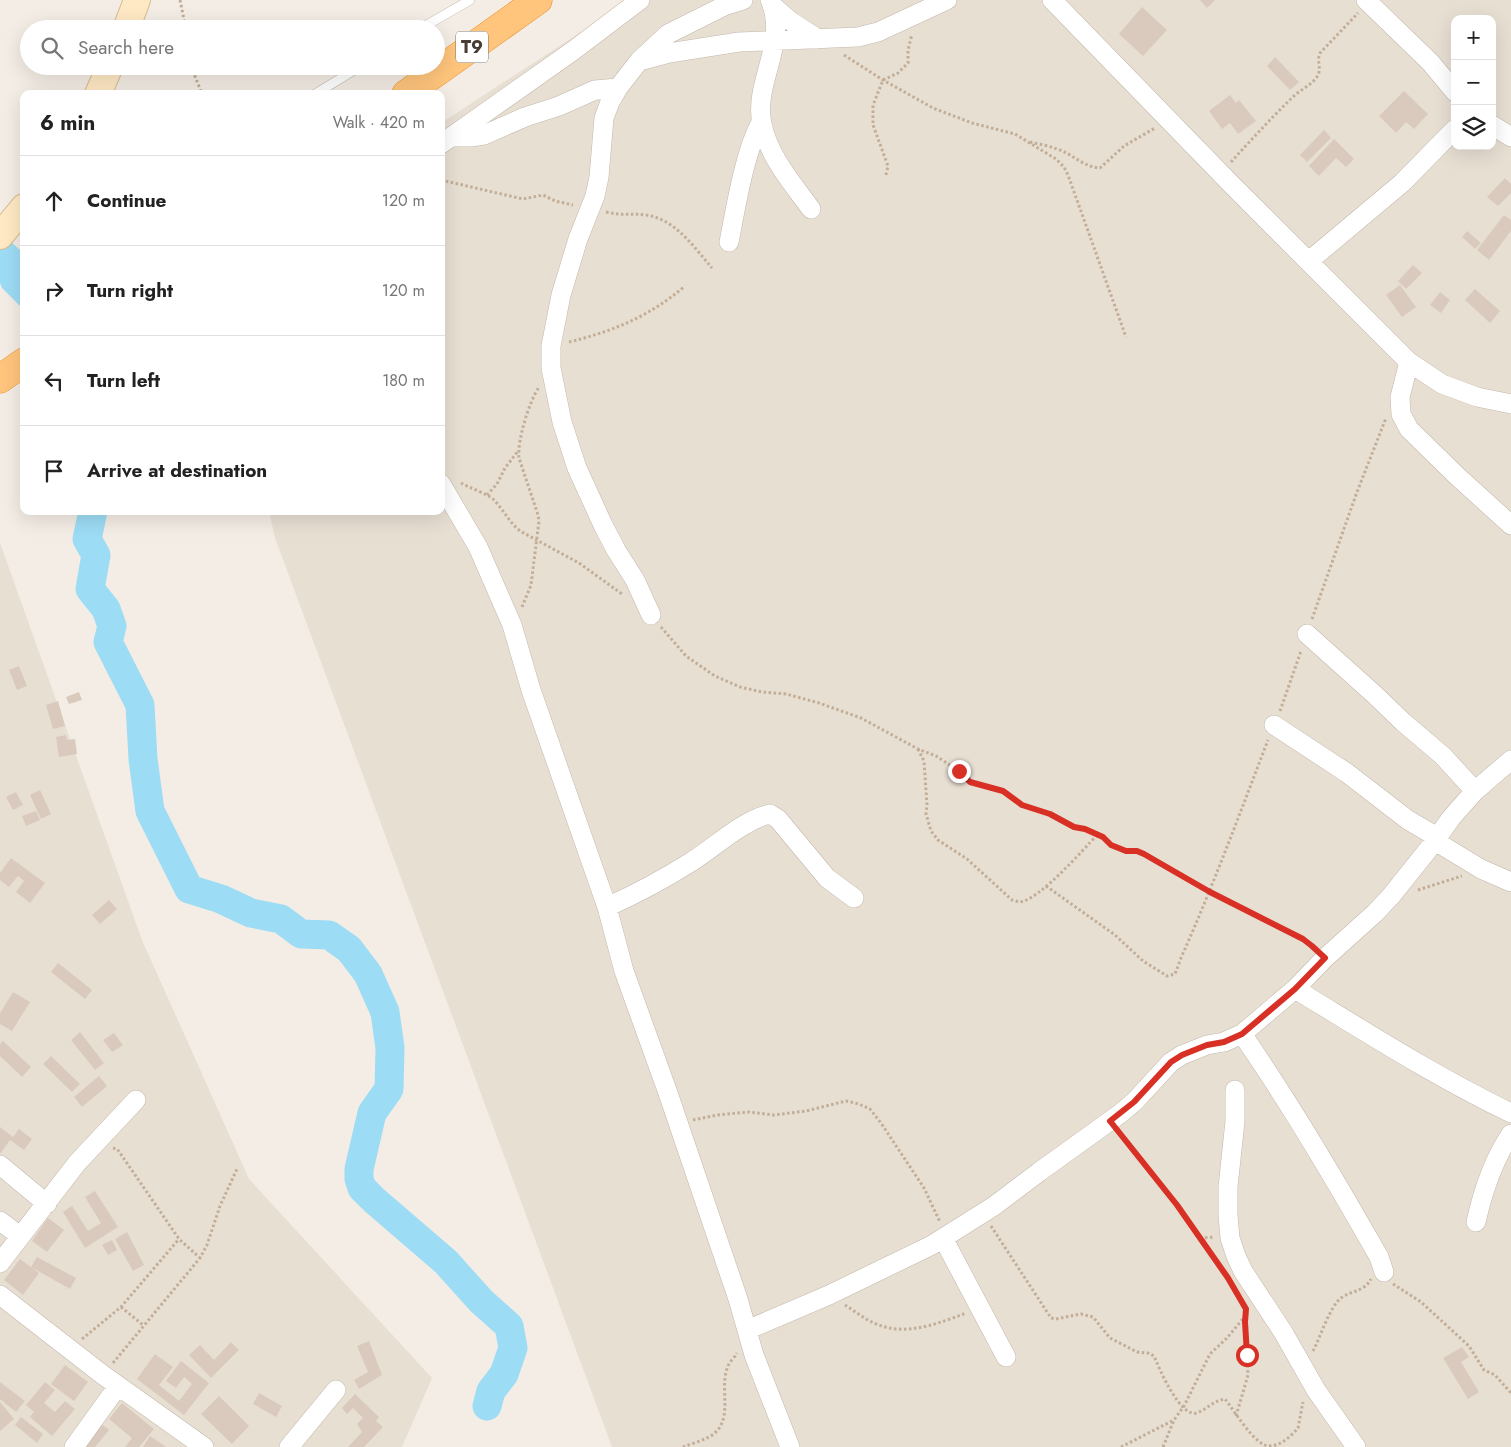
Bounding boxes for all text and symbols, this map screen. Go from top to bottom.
map controls [1451,15,1496,150]
button: + [1451,15,1496,60]
search box [20,20,445,75]
road number: T9 [456,32,488,62]
icon: search [38,34,66,62]
text: Search here [78,34,174,61]
button: − [1451,60,1496,105]
button: layers [1451,105,1496,150]
text: 6 min [40,108,95,138]
text: Walk · 420 m [333,111,425,134]
icon: ahead [40,187,68,215]
text: Continue [87,187,166,214]
text: 120 m [382,189,425,212]
icon: right [40,277,68,305]
text: Turn right [87,277,173,304]
text: 120 m [382,279,425,302]
icon: left [40,367,68,395]
text: Turn left [87,367,160,394]
text: 180 m [382,369,425,392]
icon: arrive [40,457,68,485]
text: Arrive at destination [87,457,267,484]
route end [948,760,971,783]
route start [1236,1344,1259,1367]

